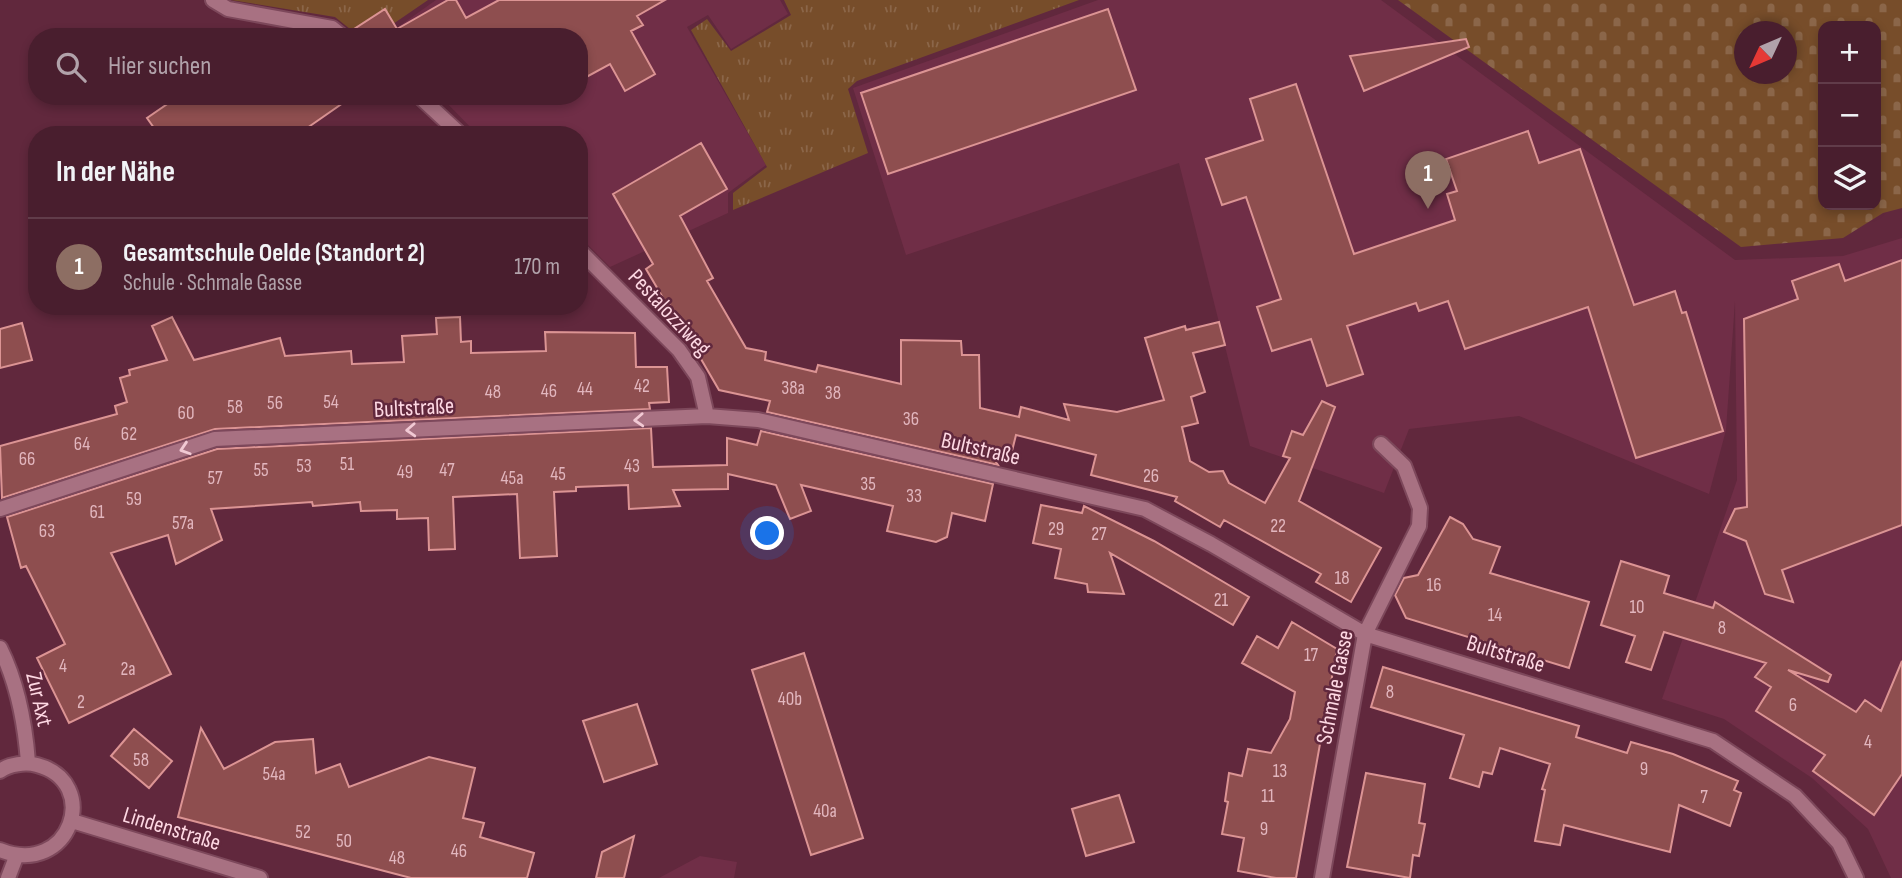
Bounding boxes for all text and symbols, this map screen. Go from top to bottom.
north arrow [1734,21,1797,84]
map controls [1818,21,1881,210]
button: + [1818,21,1881,84]
search box [28,28,588,105]
icon: search [52,48,90,86]
text: Hier suchen [108,51,211,82]
button: − [1818,84,1881,147]
button: layers [1818,147,1881,210]
pin: 1 [1405,151,1451,209]
text: In der Nähe [56,154,175,190]
text: Gesamtschule Oelde (Standort 2) [123,238,425,269]
text: 1 [74,253,84,281]
text: 170 m [514,253,560,281]
street label: Pestalozziweg [622,263,717,362]
text: Schule · Schmale Gasse [123,269,302,297]
house number: 42 [634,375,650,398]
house number: 38a [781,377,805,400]
house number: 44 [577,378,593,401]
house number: 46 [541,380,557,403]
house number: 48 [485,381,501,404]
house number: 38 [825,382,841,405]
house number: 54 [323,391,339,414]
house number: 56 [267,392,283,415]
street label: Bultstraße [373,392,455,424]
house number: 58 [227,396,243,419]
house number: 60 [178,402,194,425]
house number: 36 [903,408,919,431]
one-way arrow [633,412,644,427]
house number: 62 [121,423,137,446]
one-way arrow [406,423,417,438]
street label: Bultstraße [939,426,1023,472]
house number: 64 [74,433,90,456]
one-way arrow [180,441,192,455]
house number: 66 [19,448,35,471]
house number: 51 [340,453,354,476]
house number: 53 [296,455,312,478]
house number: 43 [624,455,640,478]
house number: 55 [253,459,269,482]
house number: 47 [439,459,455,482]
house number: 49 [397,461,413,484]
house number: 45 [550,463,566,486]
house number: 26 [1143,465,1159,488]
house number: 57 [207,467,223,490]
house number: 45a [501,467,523,490]
house number: 35 [860,473,876,496]
house number: 33 [906,485,922,508]
house number: 59 [126,488,142,511]
house number: 61 [90,501,105,524]
house number: 57a [172,512,194,535]
house number: 22 [1270,515,1286,538]
your location [750,516,784,550]
house number: 29 [1048,518,1064,541]
house number: 63 [39,520,55,543]
house number: 27 [1091,523,1107,546]
house number: 18 [1335,567,1349,590]
house number: 16 [1427,574,1441,597]
house number: 21 [1214,589,1229,612]
house number: 10 [1629,596,1645,619]
house number: 14 [1488,604,1502,627]
house number: 8 [1718,617,1726,640]
street label: Schmale Gasse [1310,628,1360,747]
street label: Bultstraße [1463,629,1548,679]
house number: 17 [1304,644,1319,667]
house number: 4 [59,655,67,678]
house number: 2a [120,658,136,681]
street label: Zur Axt [19,669,59,729]
house number: 8 [1386,681,1394,704]
house number: 40b [778,688,802,711]
house number: 2 [77,691,85,714]
house number: 6 [1789,694,1797,717]
house number: 4 [1864,731,1872,754]
house number: 58 [133,749,149,772]
house number: 9 [1640,758,1648,781]
house number: 13 [1273,760,1287,783]
house number: 54a [263,763,285,786]
house number: 11 [1261,785,1275,808]
house number: 7 [1700,786,1708,809]
house number: 40a [813,800,837,823]
street label: Lindenstraße [120,801,224,857]
house number: 9 [1260,818,1268,841]
house number: 52 [295,821,311,844]
house number: 50 [336,830,352,853]
house number: 46 [451,840,467,863]
house number: 48 [389,847,405,870]

